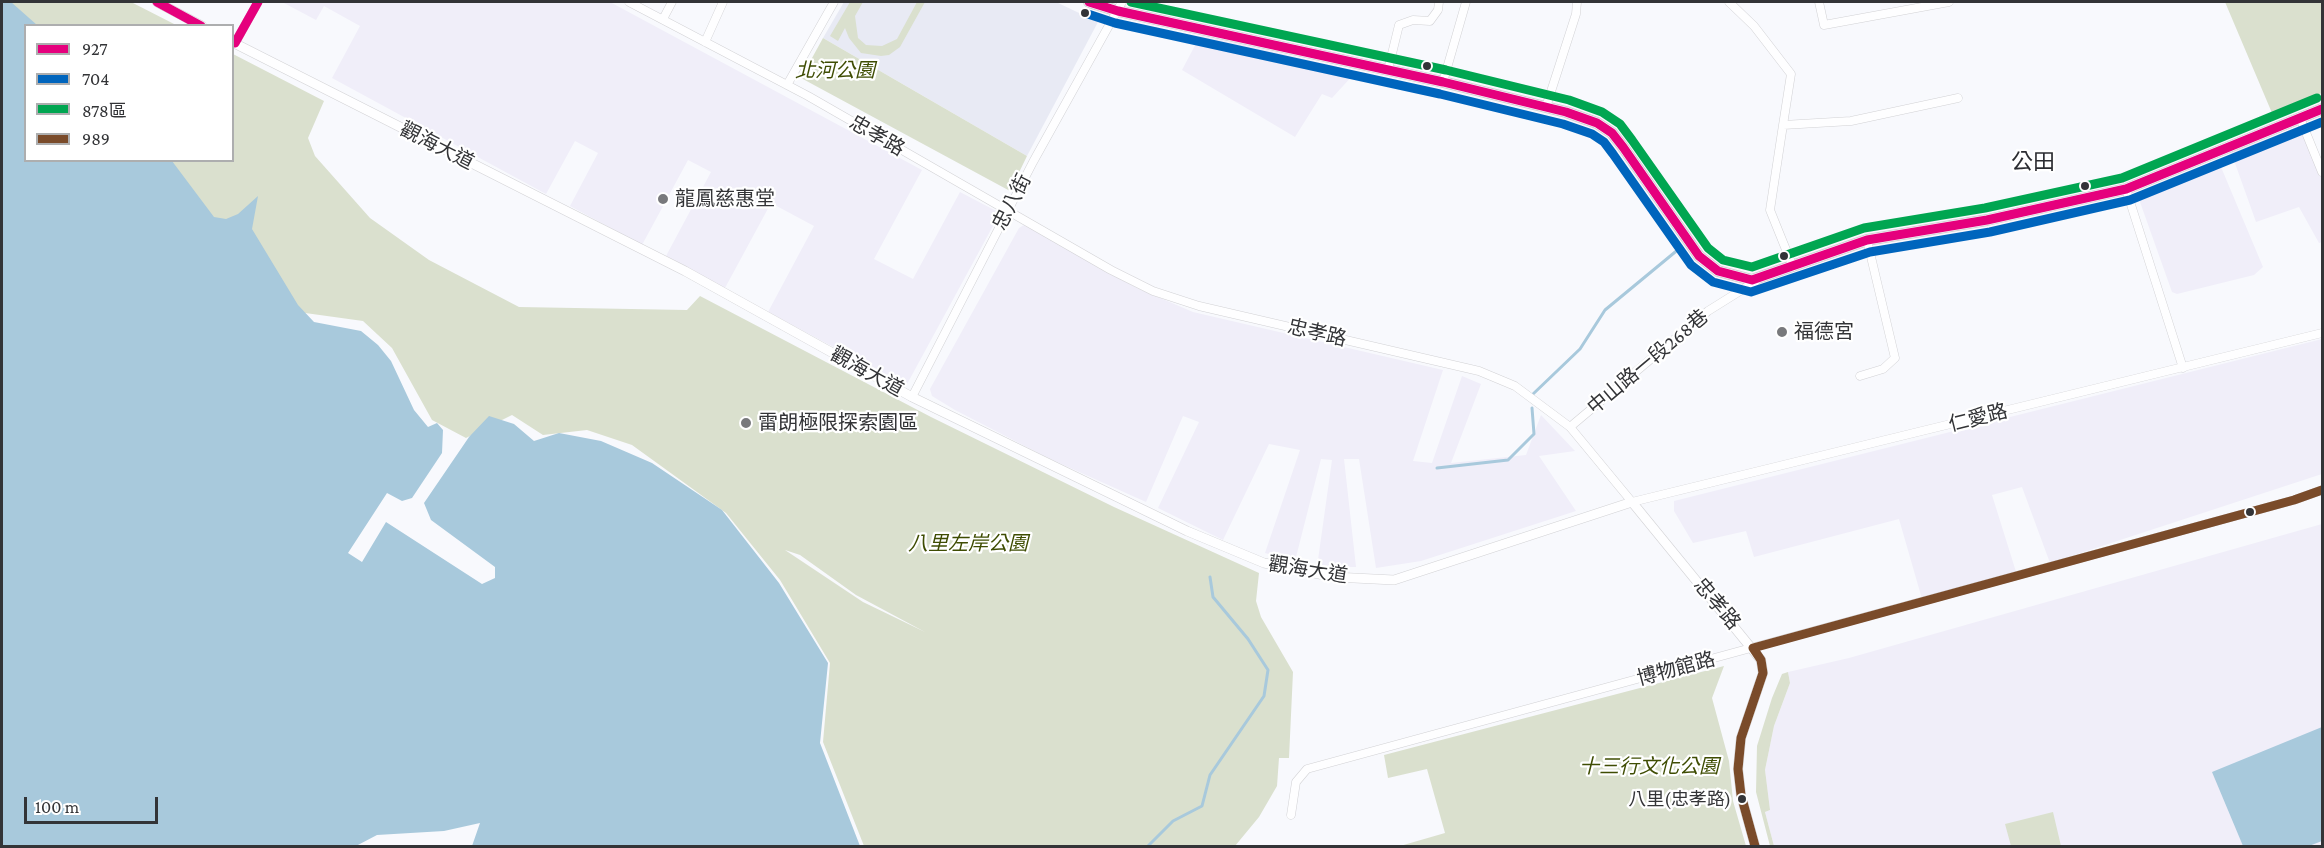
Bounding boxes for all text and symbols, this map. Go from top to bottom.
unlabelled marker [1079,7,1091,19]
legend [24,24,234,162]
text: 927 [82,39,108,59]
park label: 北河公園 [795,59,875,83]
unlabelled marker [1421,60,1433,72]
text: 704 [82,69,109,89]
text: 878區 [82,101,127,121]
street label: 忠孝路 [845,111,909,161]
street label: 觀海大道 [396,117,478,175]
text: 989 [82,129,110,149]
district label: 公田 [2011,149,2055,175]
street label: 忠八街 [988,170,1036,234]
unlabelled marker [2079,180,2091,192]
place label: 龍鳳慈惠堂 [675,187,775,211]
marker: 龍鳳慈惠堂 [656,192,670,206]
unlabelled marker [1778,250,1790,262]
street label: 中山路一段268巷 [1583,304,1713,420]
street label: 忠孝路 [1285,315,1349,351]
place label: 福德宮 [1794,320,1854,344]
marker: 福德宮 [1775,325,1789,339]
street label: 觀海大道 [826,342,908,402]
street label: 仁愛路 [1946,399,2010,437]
place label: 雷朗極限探索園區 [758,411,918,435]
marker: 雷朗極限探索園區 [739,416,753,430]
unlabelled marker [2244,506,2256,518]
park label: 八里左岸公園 [908,532,1028,556]
street label: 觀海大道 [1267,552,1349,588]
street label: 忠孝路 [1689,573,1745,635]
street label: 博物館路 [1634,647,1718,691]
park label: 十三行文化公園 [1579,755,1719,779]
scale bar [27,785,160,823]
place label: 八里(忠孝路) [1628,788,1731,810]
marker: 八里(忠孝路) [1736,793,1748,805]
text: 100 m [35,797,79,817]

